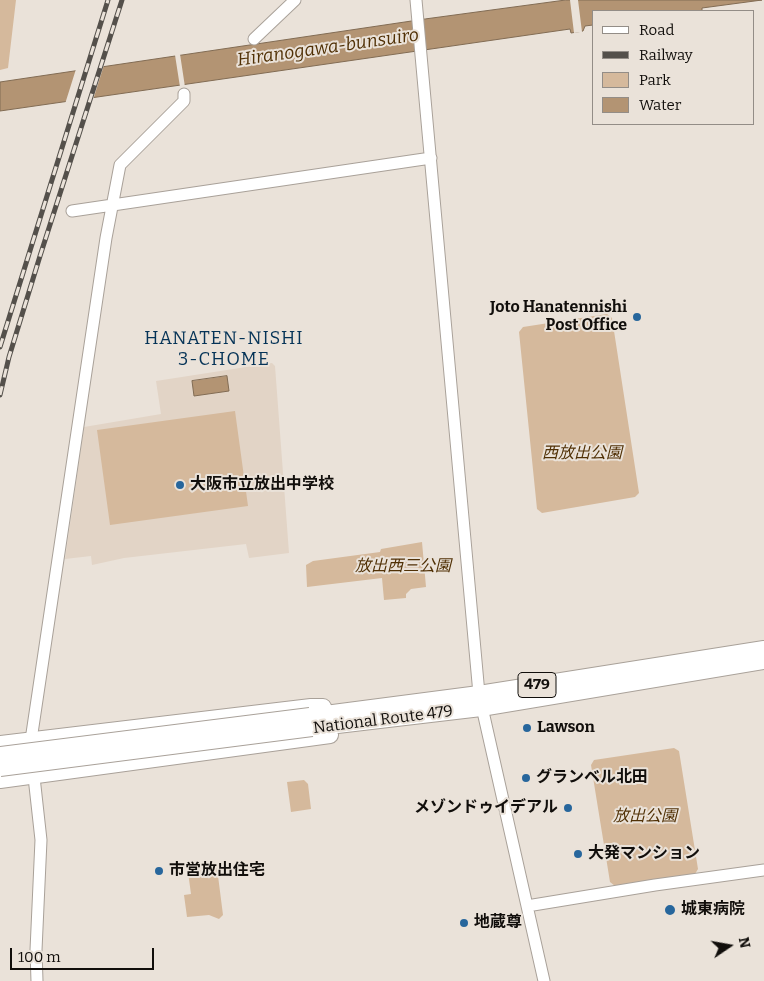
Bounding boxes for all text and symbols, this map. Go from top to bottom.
legend [592,10,754,125]
text: Road [639,21,674,39]
water label: Hiranogawa-bunsuiro [236,25,420,71]
text: Railway [639,46,693,64]
text: Park [639,71,671,89]
text: Water [639,96,681,114]
place label: Joto Hanatennishi Post Office [490,298,627,336]
marker: Joto Hanatennishi Post Office [631,311,643,323]
district label: HANATEN-NISHI 3-CHOME [143,328,305,370]
park label: 西放出公園 [542,444,622,464]
place label: 大阪市立放出中学校 [190,475,334,495]
marker: 大阪市立放出中学校 [174,479,186,491]
park label: 放出西三公園 [355,557,451,577]
road number: 479 [518,672,556,698]
street label: National Route 479 [312,702,454,738]
place label: Lawson [537,718,595,738]
marker: Lawson [521,722,533,734]
place label: グランベル北田 [536,768,648,788]
marker: グランベル北田 [520,772,532,784]
place label: メゾンドゥイデアル [414,798,558,818]
marker: メゾンドゥイデアル [562,802,574,814]
park label: 放出公園 [613,807,677,827]
place label: 大発マンション [588,844,700,864]
marker: 大発マンション [572,848,584,860]
place label: 市営放出住宅 [169,861,265,881]
marker: 市営放出住宅 [153,865,165,877]
place label: 城東病院 [681,900,745,920]
marker: 城東病院 [663,903,677,917]
place label: 地蔵尊 [474,913,522,933]
marker: 地蔵尊 [458,917,470,929]
north arrow [704,921,754,971]
text: N [735,936,754,950]
scale bar [12,938,156,970]
text: 100 m [18,948,61,966]

